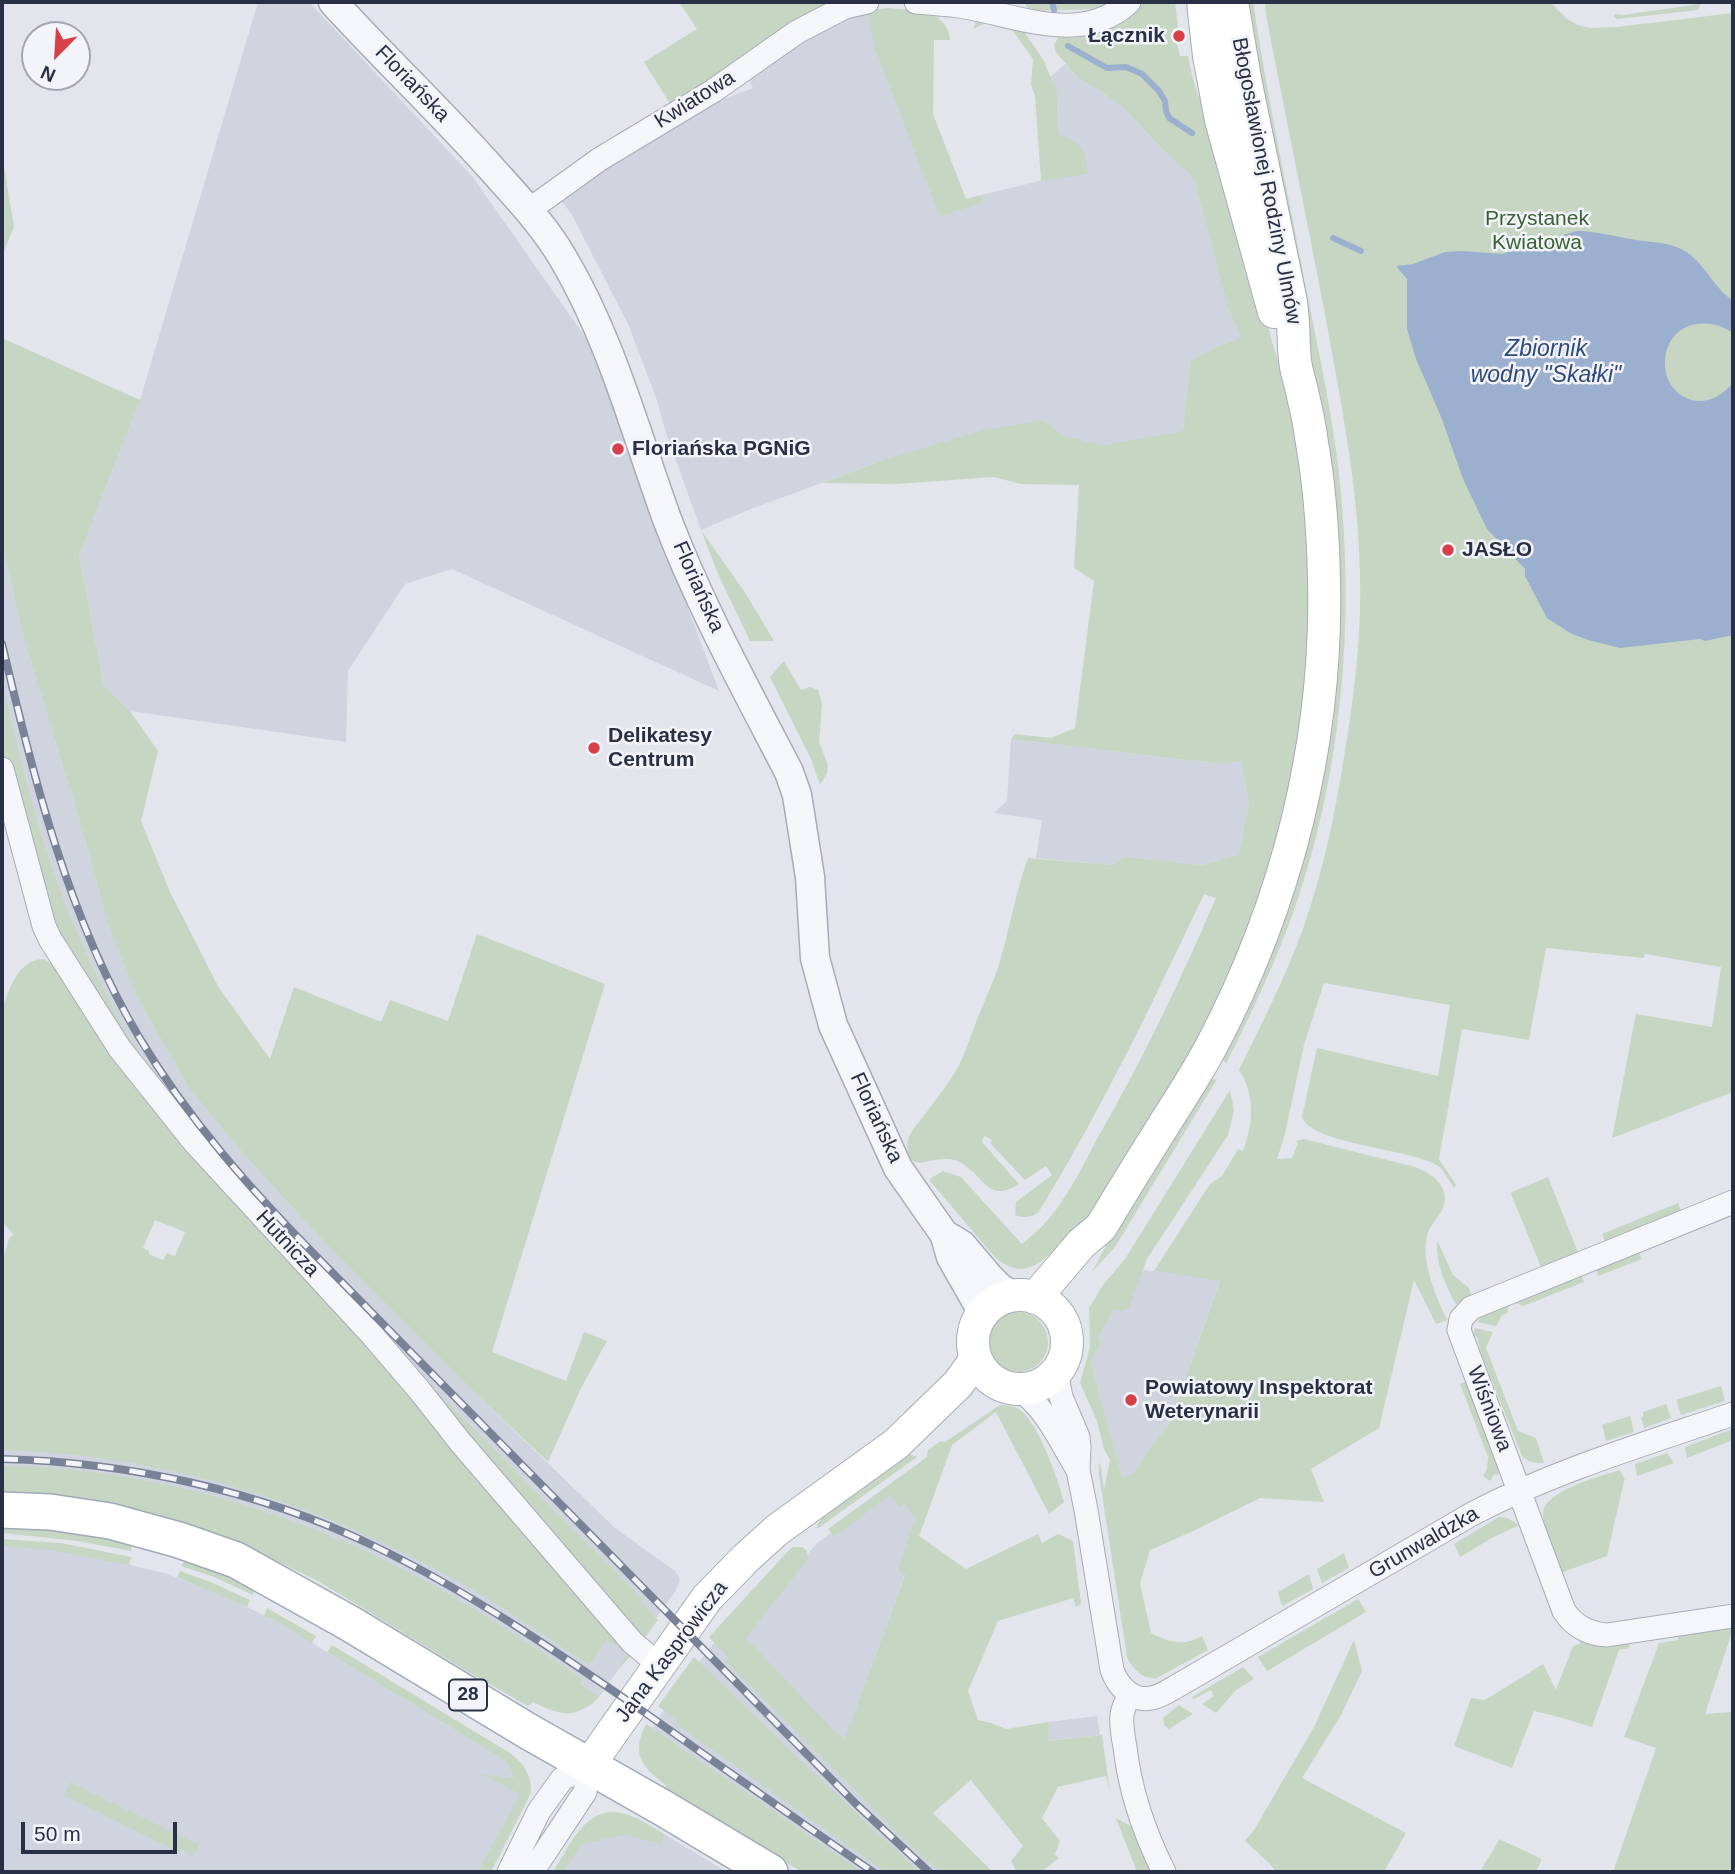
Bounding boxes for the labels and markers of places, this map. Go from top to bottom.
place label: Łącznik [1088,23,1165,49]
marker: Łącznik [1171,28,1187,44]
place label: Floriańska PGNiG [632,436,811,462]
marker: Floriańska PGNiG [610,441,626,457]
place label: JASŁO [1462,537,1532,563]
marker: JASŁO [1440,542,1456,558]
place label: Delikatesy Centrum [608,723,712,773]
marker: Delikatesy Centrum [586,740,602,756]
place label: Powiatowy Inspektorat Weterynarii [1145,1375,1373,1425]
marker: Powiatowy Inspektorat Weterynarii [1123,1392,1139,1408]

